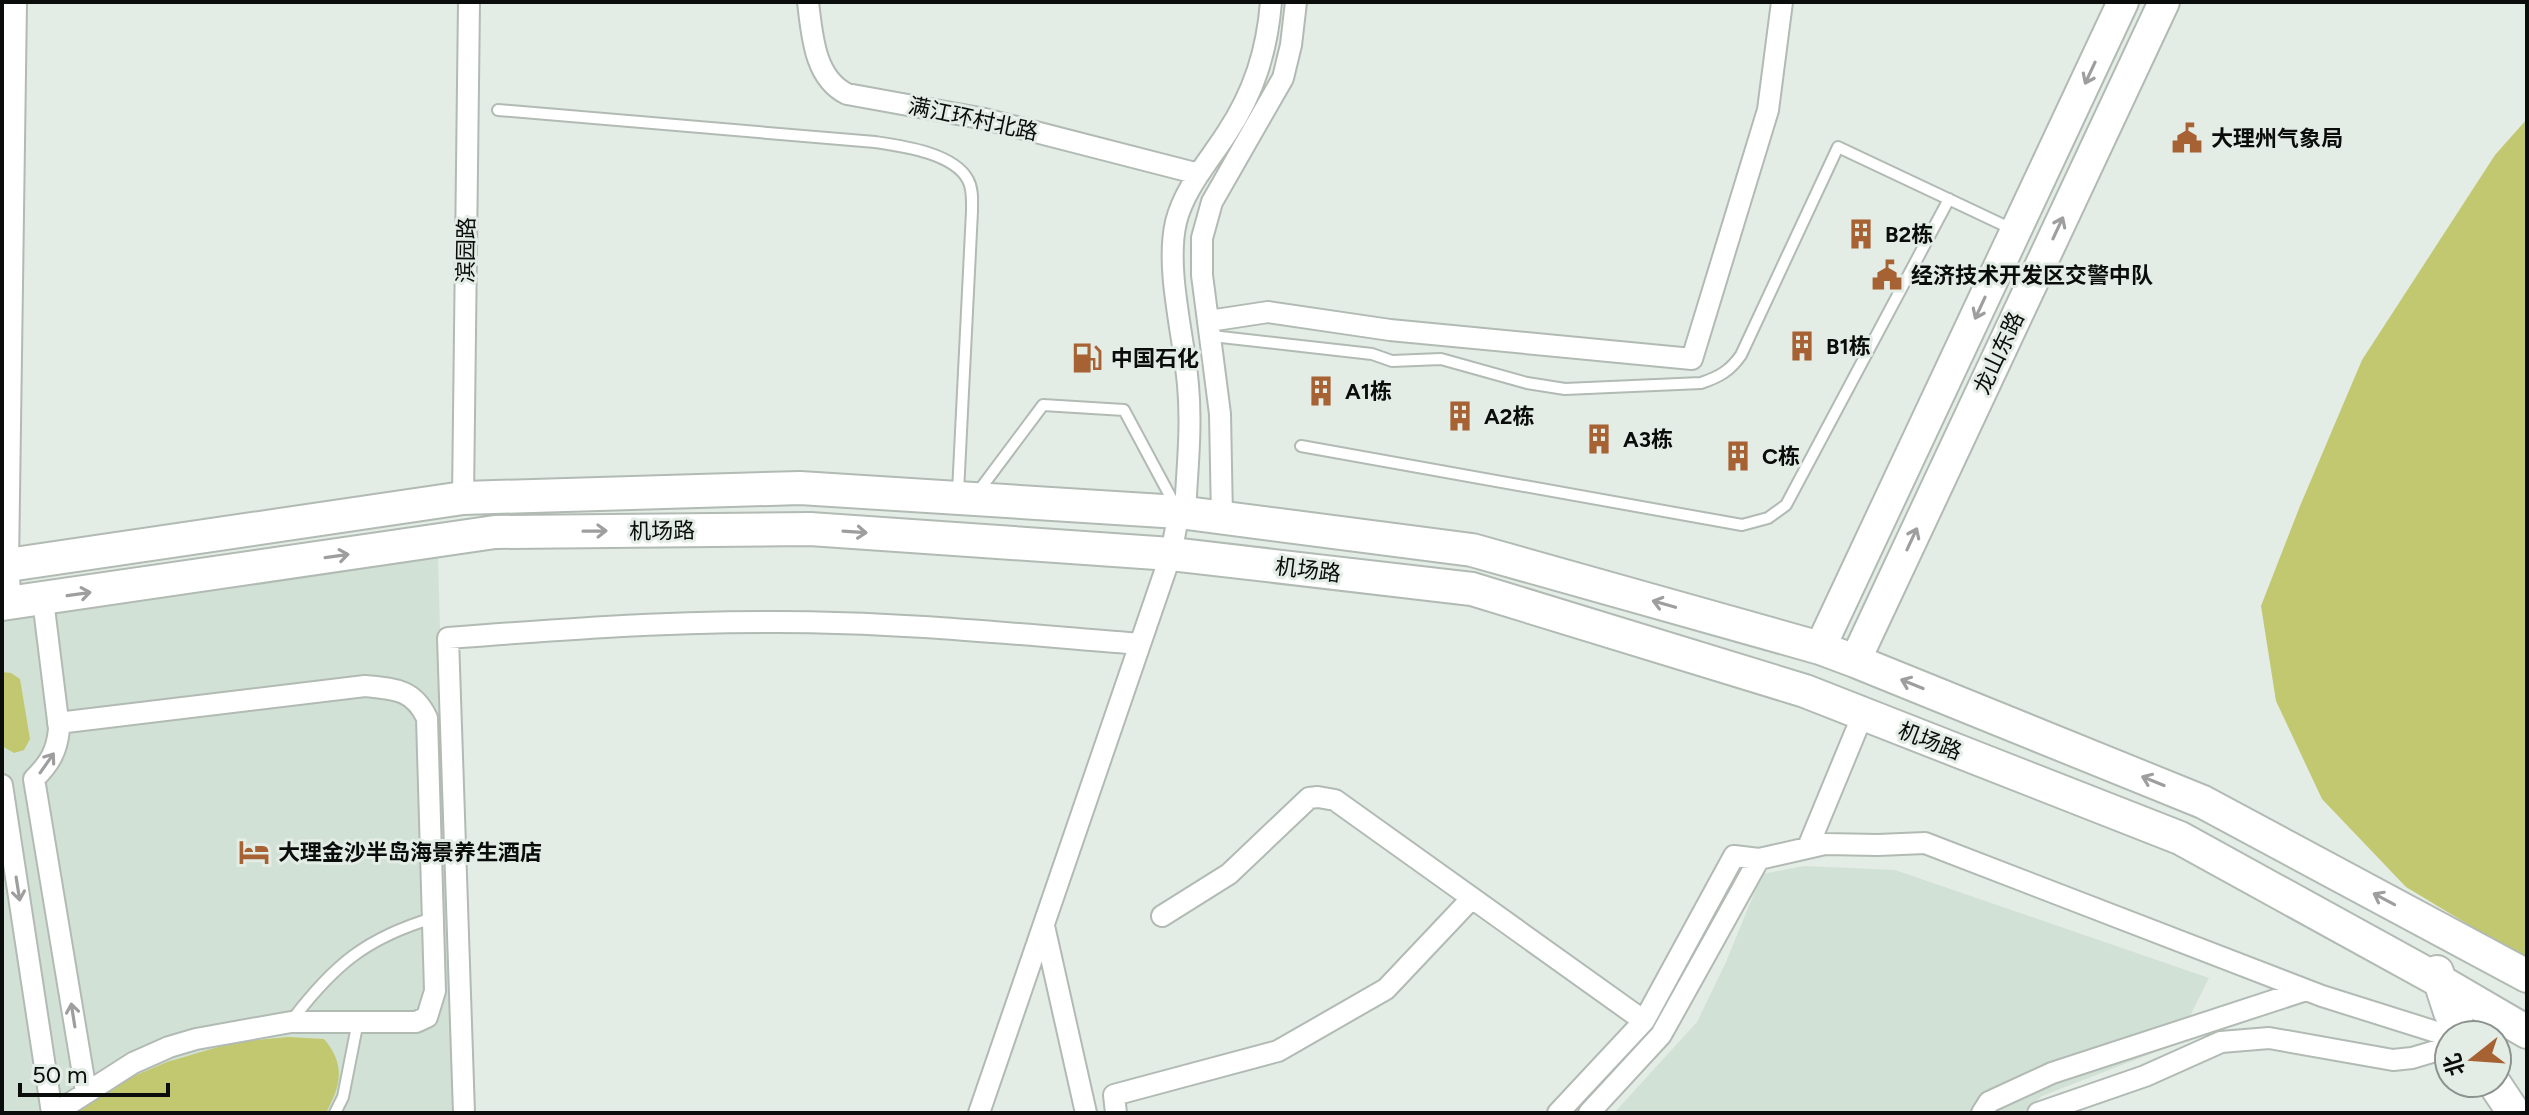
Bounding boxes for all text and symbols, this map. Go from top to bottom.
one-way arrow [2082,60,2097,84]
street label: 满江环村北路 [906,92,1040,146]
public building icon: 大理州气象局 [2170,121,2204,155]
place label: 大理州气象局 [2211,125,2343,152]
one-way arrow [2051,216,2066,240]
street label: 滨园路 [452,217,480,283]
building icon: B2栋 [1844,217,1878,251]
place label: B2栋 [1885,221,1933,248]
public building icon: 经济技术开发区交警中队 [1870,258,1904,292]
place label: 经济技术开发区交警中队 [1911,262,2153,289]
one-way arrow [1972,296,1987,320]
street label: 龙山东路 [1968,307,2030,399]
building icon: B1栋 [1785,329,1819,363]
place label: B1栋 [1826,333,1871,360]
fuel station icon: 中国石化 [1070,341,1104,375]
place label: 中国石化 [1111,345,1199,372]
building icon: A1栋 [1304,374,1338,408]
place label: A1栋 [1345,378,1392,405]
building icon: A2栋 [1443,399,1477,433]
place label: A2栋 [1484,403,1534,430]
building icon: A3栋 [1582,422,1616,456]
place label: A3栋 [1623,426,1673,453]
building icon: C栋 [1721,439,1755,473]
place label: C栋 [1762,443,1800,470]
street label: 机场路 [629,517,695,545]
one-way arrow [581,523,608,539]
one-way arrow [841,525,868,540]
one-way arrow [1905,528,1920,552]
one-way arrow [323,548,349,563]
street label: 机场路 [1274,553,1342,587]
one-way arrow [66,586,92,601]
one-way arrow [1652,596,1678,611]
one-way arrow [1900,675,1925,690]
street label: 机场路 [1894,717,1966,765]
one-way arrow [39,752,55,774]
one-way arrow [2141,773,2166,788]
hotel icon: 大理金沙半岛海景养生酒店 [237,835,271,869]
place label: 大理金沙半岛海景养生酒店 [278,839,542,866]
one-way arrow [11,876,26,902]
one-way arrow [2373,891,2396,907]
one-way arrow [65,1003,80,1028]
north arrow [2433,1019,2513,1099]
scale bar [20,1047,168,1097]
text: 北 [2438,1050,2470,1079]
text: 50 m [32,1060,88,1089]

